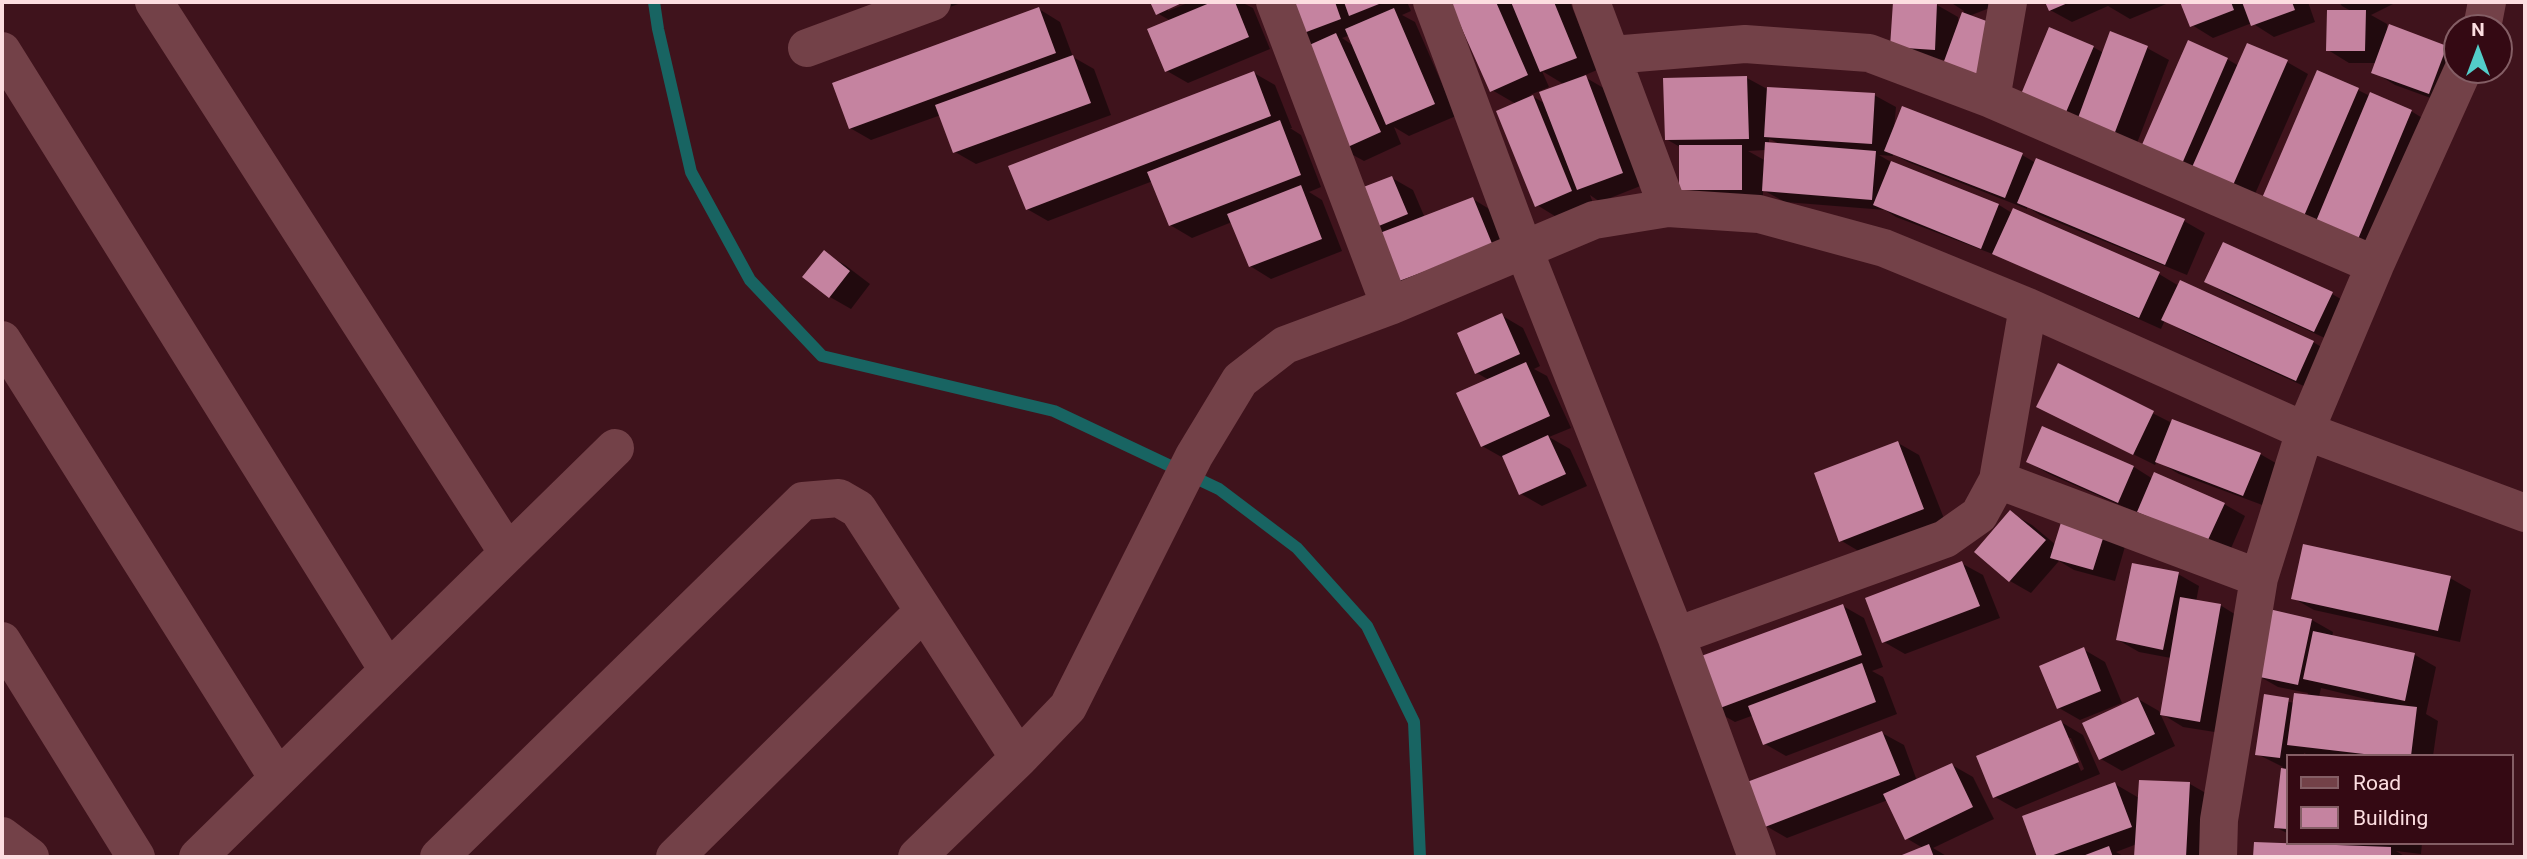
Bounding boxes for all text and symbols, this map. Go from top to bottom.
north arrow [2443,14,2513,84]
text: N [2471,18,2485,41]
legend [2286,754,2513,845]
text: Road [2353,771,2401,795]
text: Building [2353,806,2428,830]

